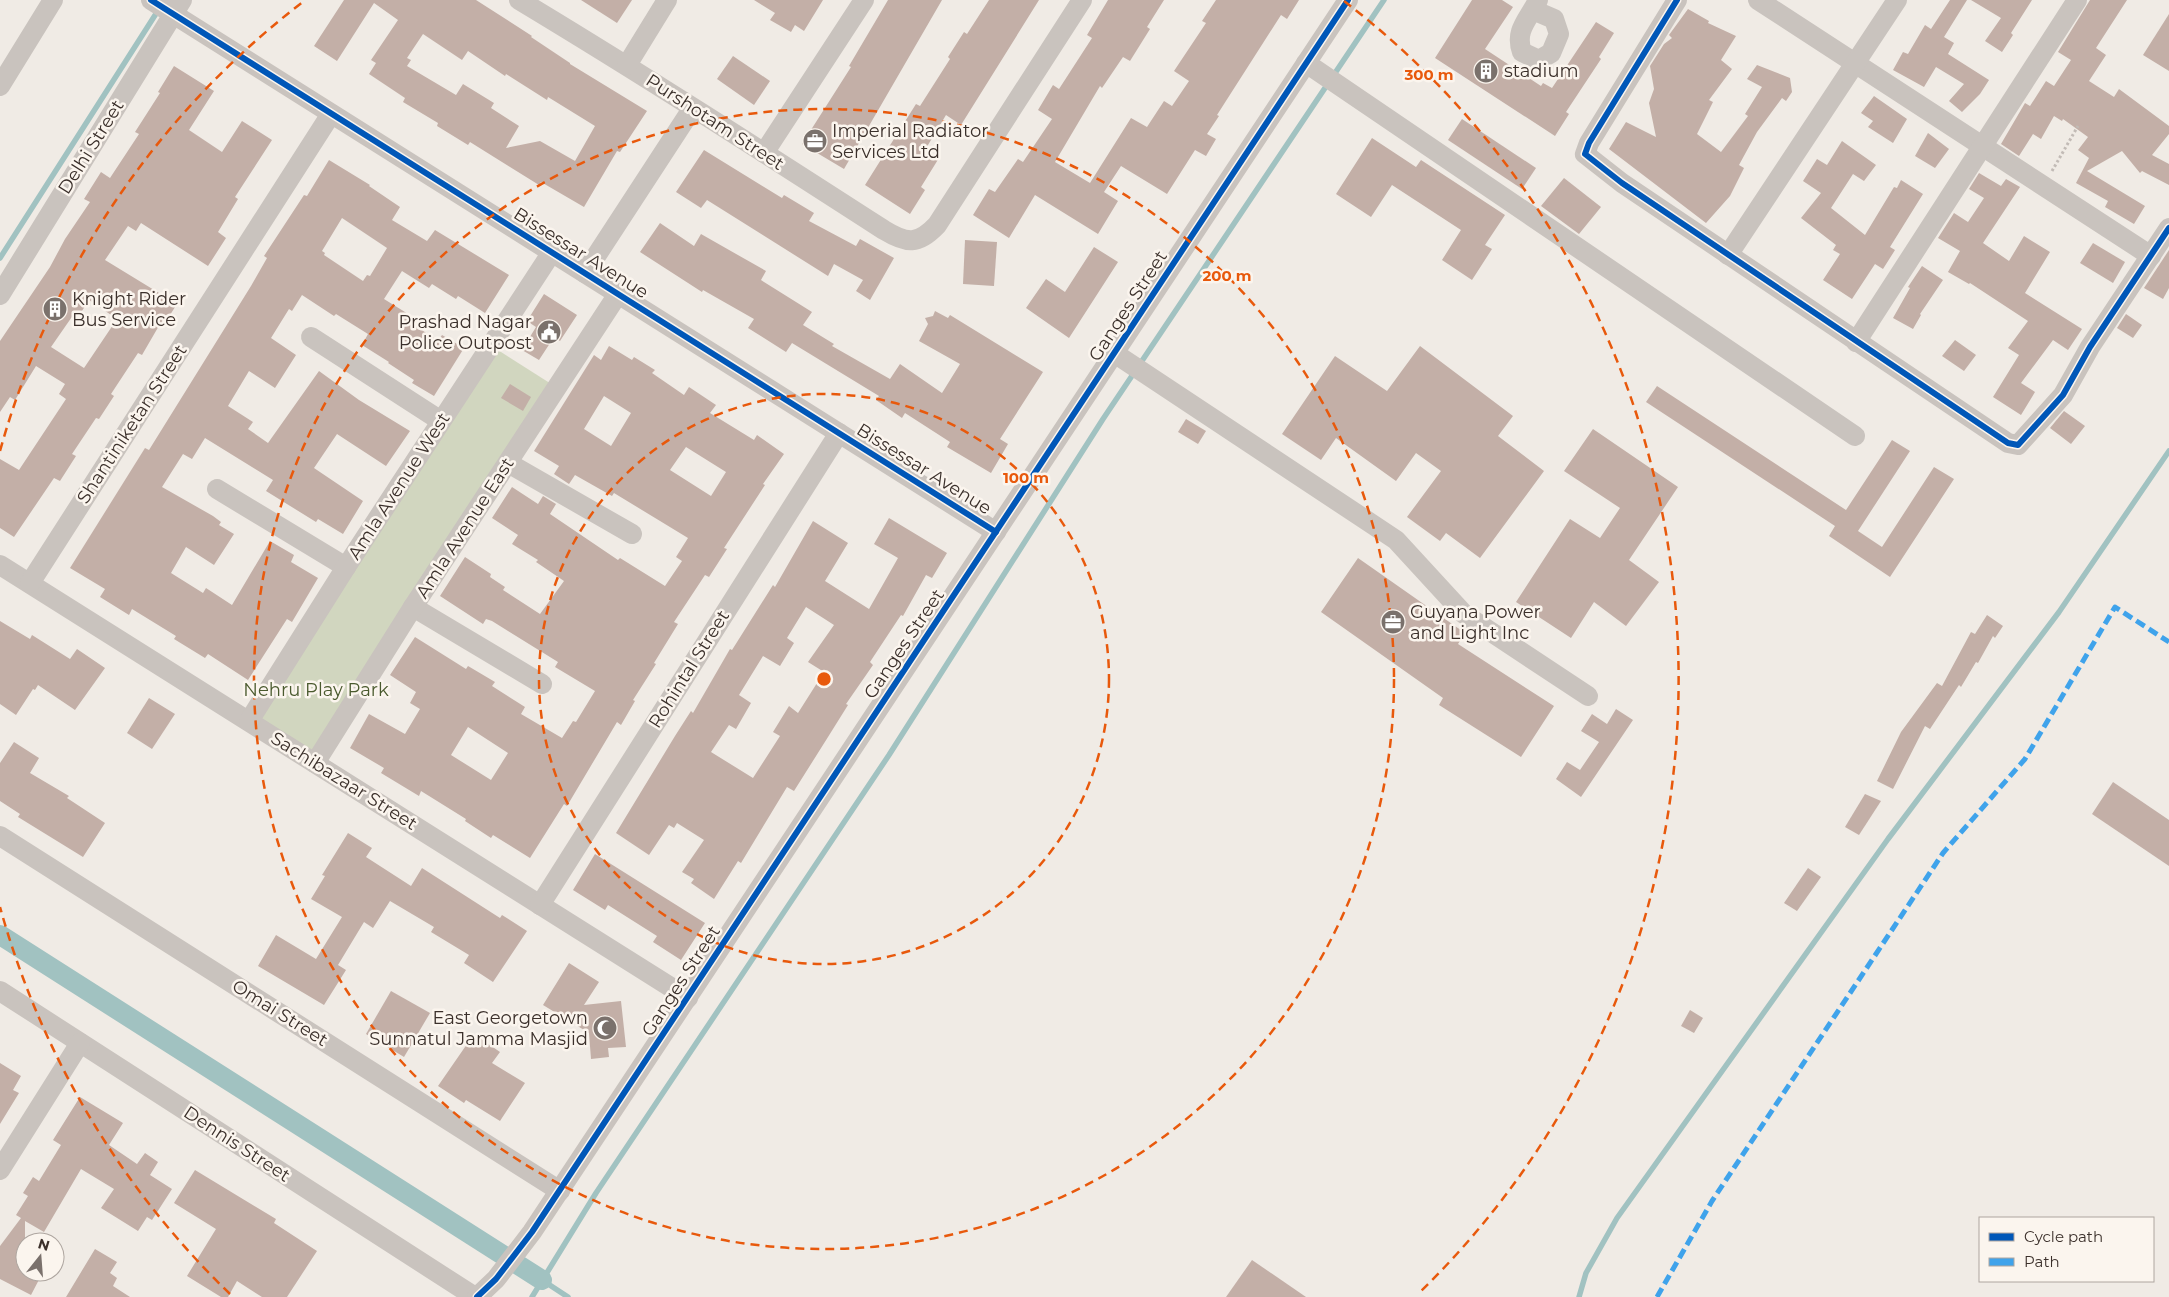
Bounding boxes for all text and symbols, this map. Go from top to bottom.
building icon: stadium [1473,58,1499,84]
place label: stadium [1504,60,1579,82]
text: 300 m [1403,65,1454,84]
street label: Purshotam Street [642,69,788,175]
street label: Delhi Street [53,96,129,198]
place label: Imperial Radiator Services Ltd [832,120,988,163]
office icon: Imperial Radiator Services Ltd [802,128,828,154]
street label: Bissessar Avenue [509,203,653,303]
street label: Ganges Street [1084,246,1172,366]
text: 200 m [1202,266,1252,285]
place label: Knight Rider Bus Service [72,288,186,331]
building icon: Knight Rider Bus Service [42,296,68,322]
place label: Prashad Nagar Police Outpost [398,311,532,354]
public building icon: Prashad Nagar Police Outpost [536,319,562,345]
street label: Shantiniketan Street [72,340,192,508]
street label: Amla Avenue West [343,408,455,564]
street label: Bissessar Avenue [852,419,996,519]
street label: Amla Avenue East [411,453,519,603]
text: 100 m [1003,468,1049,487]
street label: Ganges Street [859,585,949,703]
place label: Guyana Power and Light Inc [1410,601,1541,644]
street label: Rohintal Street [644,606,734,732]
office icon: Guyana Power and Light Inc [1380,609,1406,635]
centre of rings [815,670,833,688]
park label: Nehru Play Park [243,679,389,701]
street label: Sachibazaar Street [267,727,421,835]
street label: Ganges Street [637,921,725,1041]
street label: Omai Street [228,975,332,1051]
place label: East Georgetown Sunnatul Jamma Masjid [369,1007,588,1050]
mosque icon: East Georgetown Sunnatul Jamma Masjid [592,1015,618,1041]
street label: Dennis Street [179,1101,295,1187]
legend [1979,1217,2154,1282]
text: Cycle path [2024,1227,2103,1246]
north arrow [15,1232,65,1282]
text: N [36,1234,52,1255]
text: Path [2024,1252,2060,1271]

